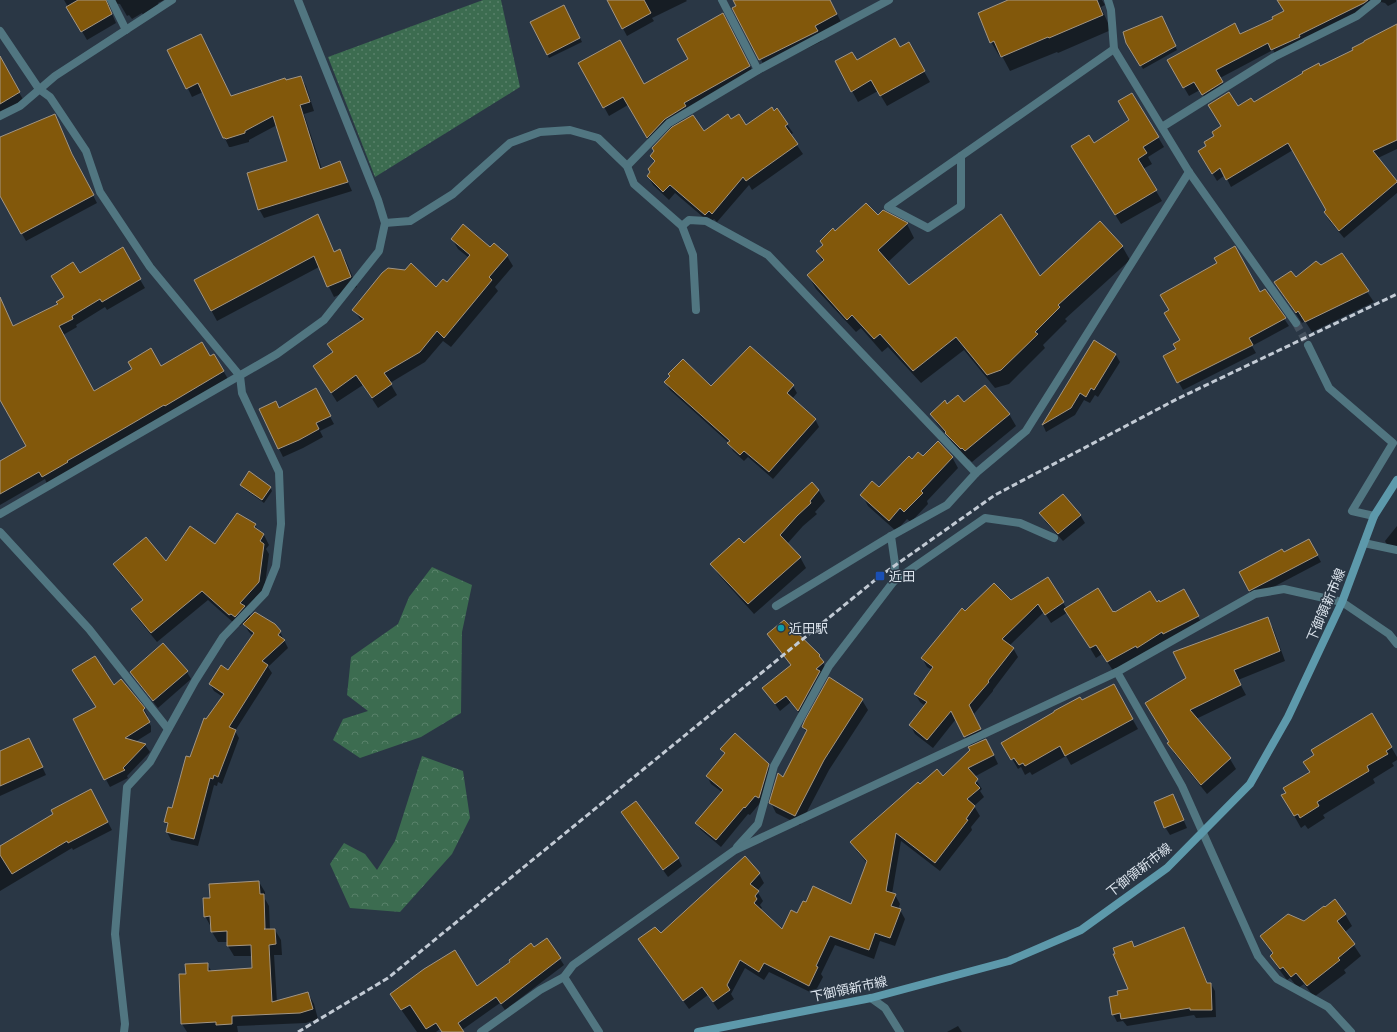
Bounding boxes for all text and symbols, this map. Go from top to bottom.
street label: 下御領新市線 [1303,566,1349,644]
place label: 近田 [889,568,915,585]
marker: 近田 [874,570,886,582]
place label: 近田駅 [789,620,828,637]
marker: 近田駅 [776,623,786,633]
street label: 下御領新市線 [1103,839,1175,901]
street label: 下御領新市線 [809,973,889,1005]

